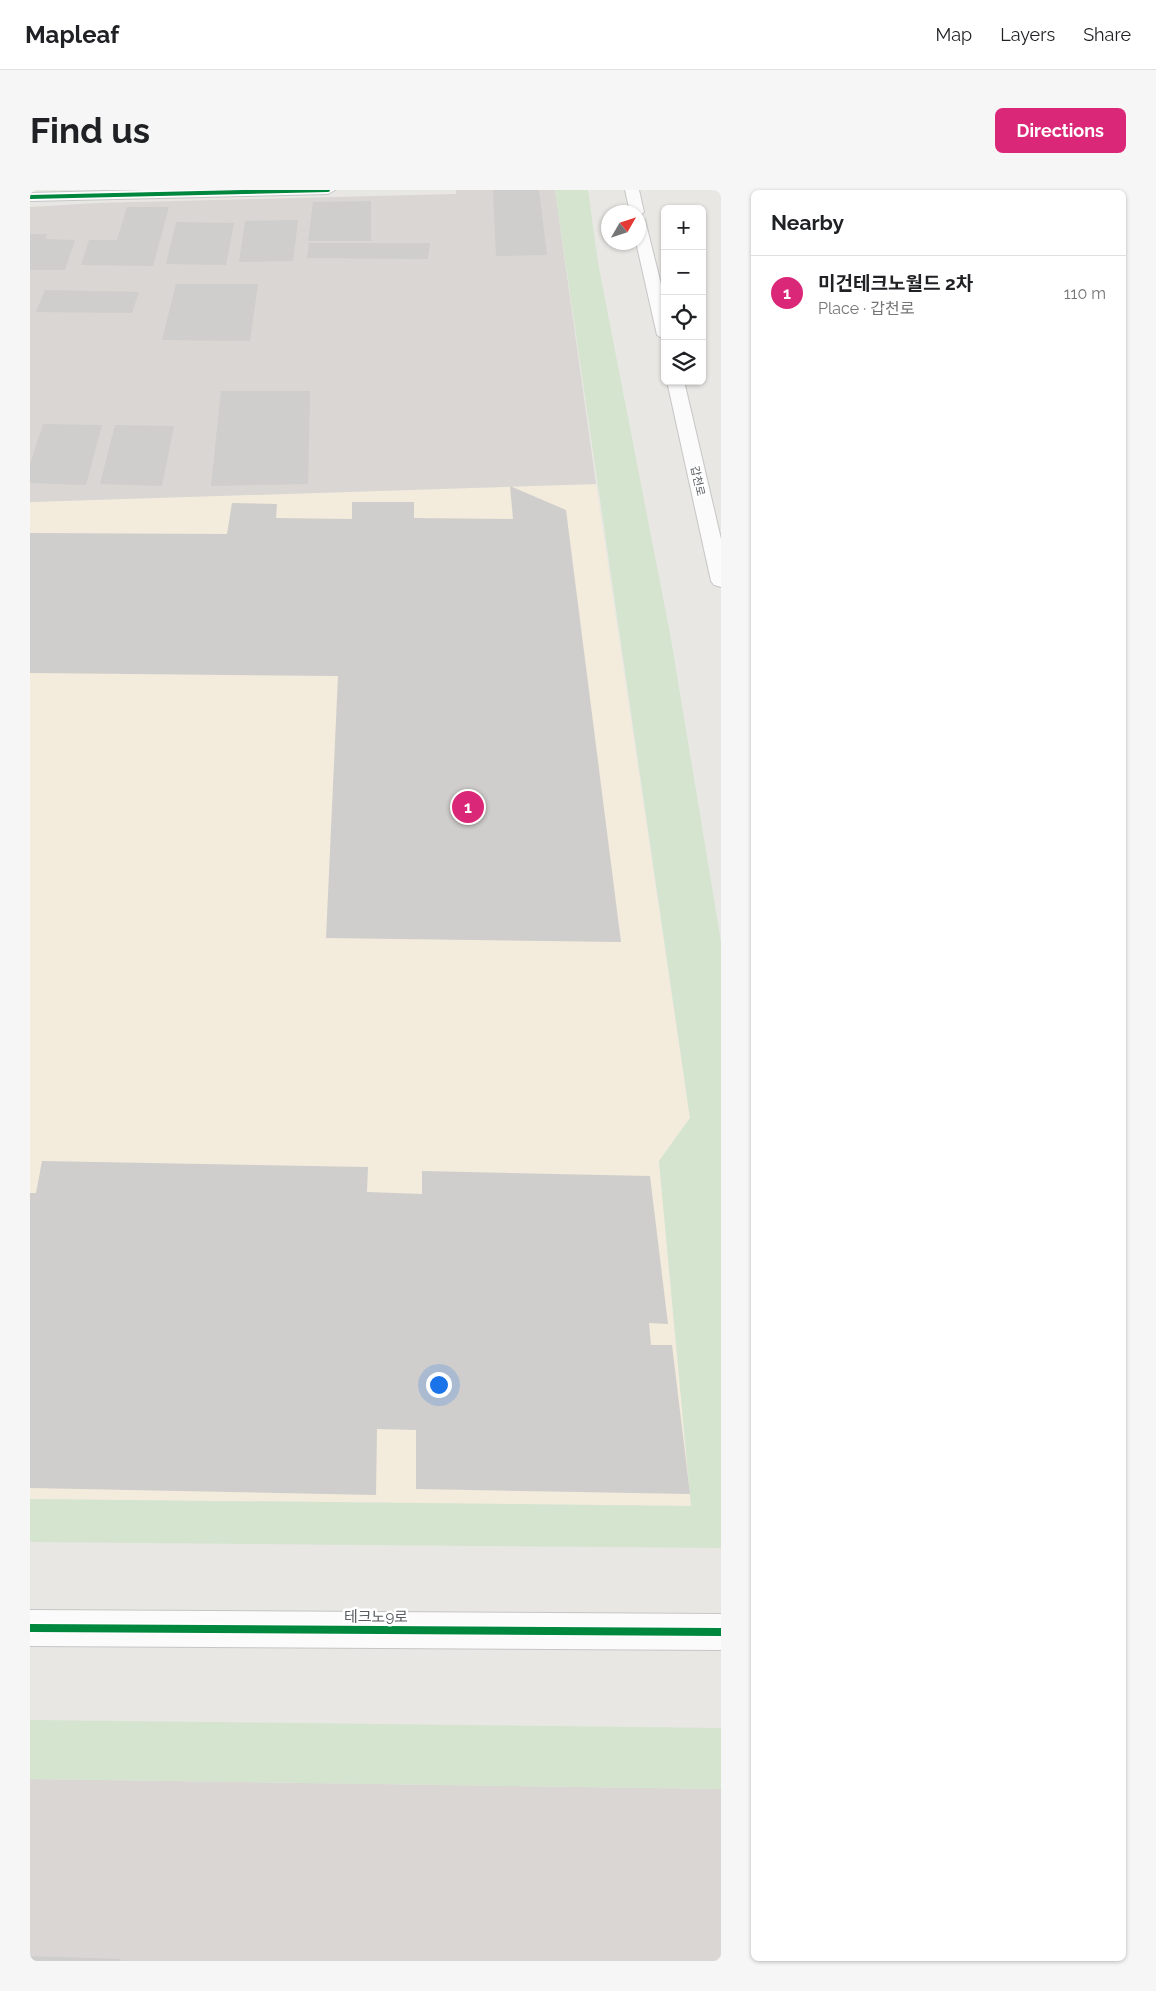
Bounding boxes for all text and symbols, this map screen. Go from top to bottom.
text: Mapleaf [25,20,119,49]
text: Map [936,24,972,45]
text: Layers [1000,24,1055,45]
text: Share [1083,24,1131,45]
button: Directions [995,108,1126,153]
text: Find us [30,110,150,151]
north arrow [601,205,646,250]
map controls [661,205,706,385]
button: + [661,205,706,250]
text: Nearby [771,210,844,235]
button: − [661,250,706,295]
text: 미건테크노월드 2차 [818,272,973,294]
text: 1 [783,284,791,303]
text: 110 m [1064,284,1106,303]
button: locate [661,295,706,340]
text: Place · 갑천로 [818,299,914,318]
button: layers [661,340,706,385]
street label: 갑천로 [688,465,707,497]
pin: 1 [452,788,484,826]
your location [426,1372,452,1398]
street label: 테크노9로 [344,1608,408,1626]

